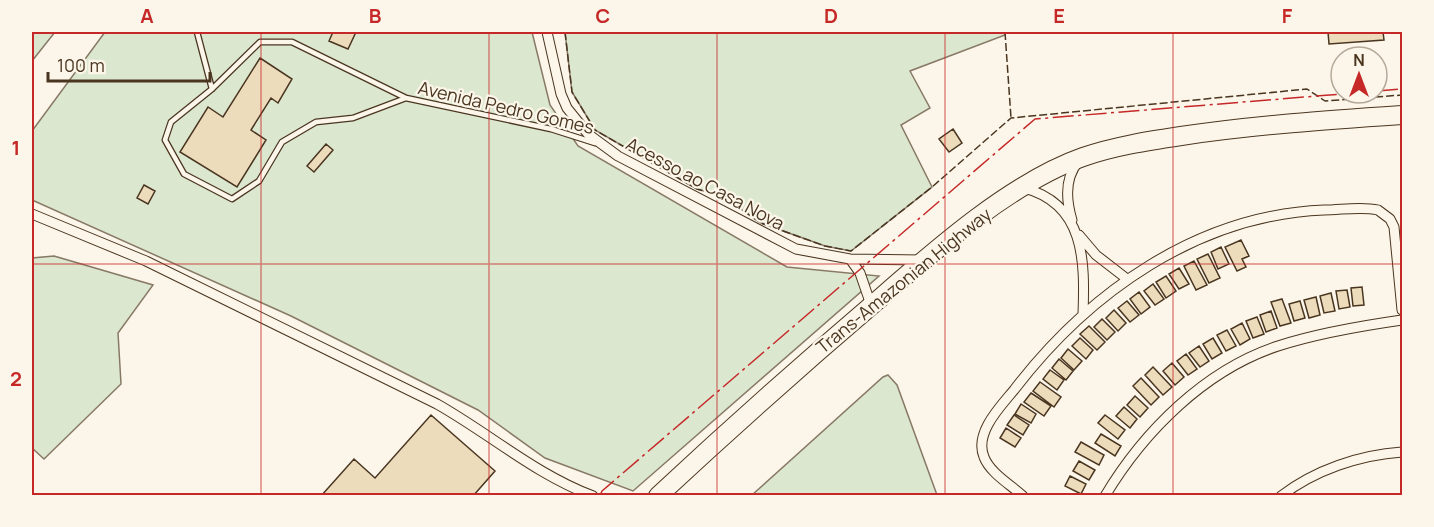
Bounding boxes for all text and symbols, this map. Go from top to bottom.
text: A [140,2,154,29]
text: B [369,2,382,29]
text: C [596,2,610,29]
text: D [824,2,838,29]
text: E [1053,2,1065,29]
text: F [1282,2,1293,29]
scale bar [48,45,210,83]
north arrow [1329,45,1389,105]
text: N [1353,49,1365,71]
text: 100 m [57,53,105,77]
street label: Avenida Pedro Gomes [416,75,597,139]
street label: Acesso ao Casa Nova [622,131,789,235]
text: 1 [12,134,20,161]
street label: Trans-Amazonian Highway [811,202,996,358]
text: 2 [10,365,22,392]

